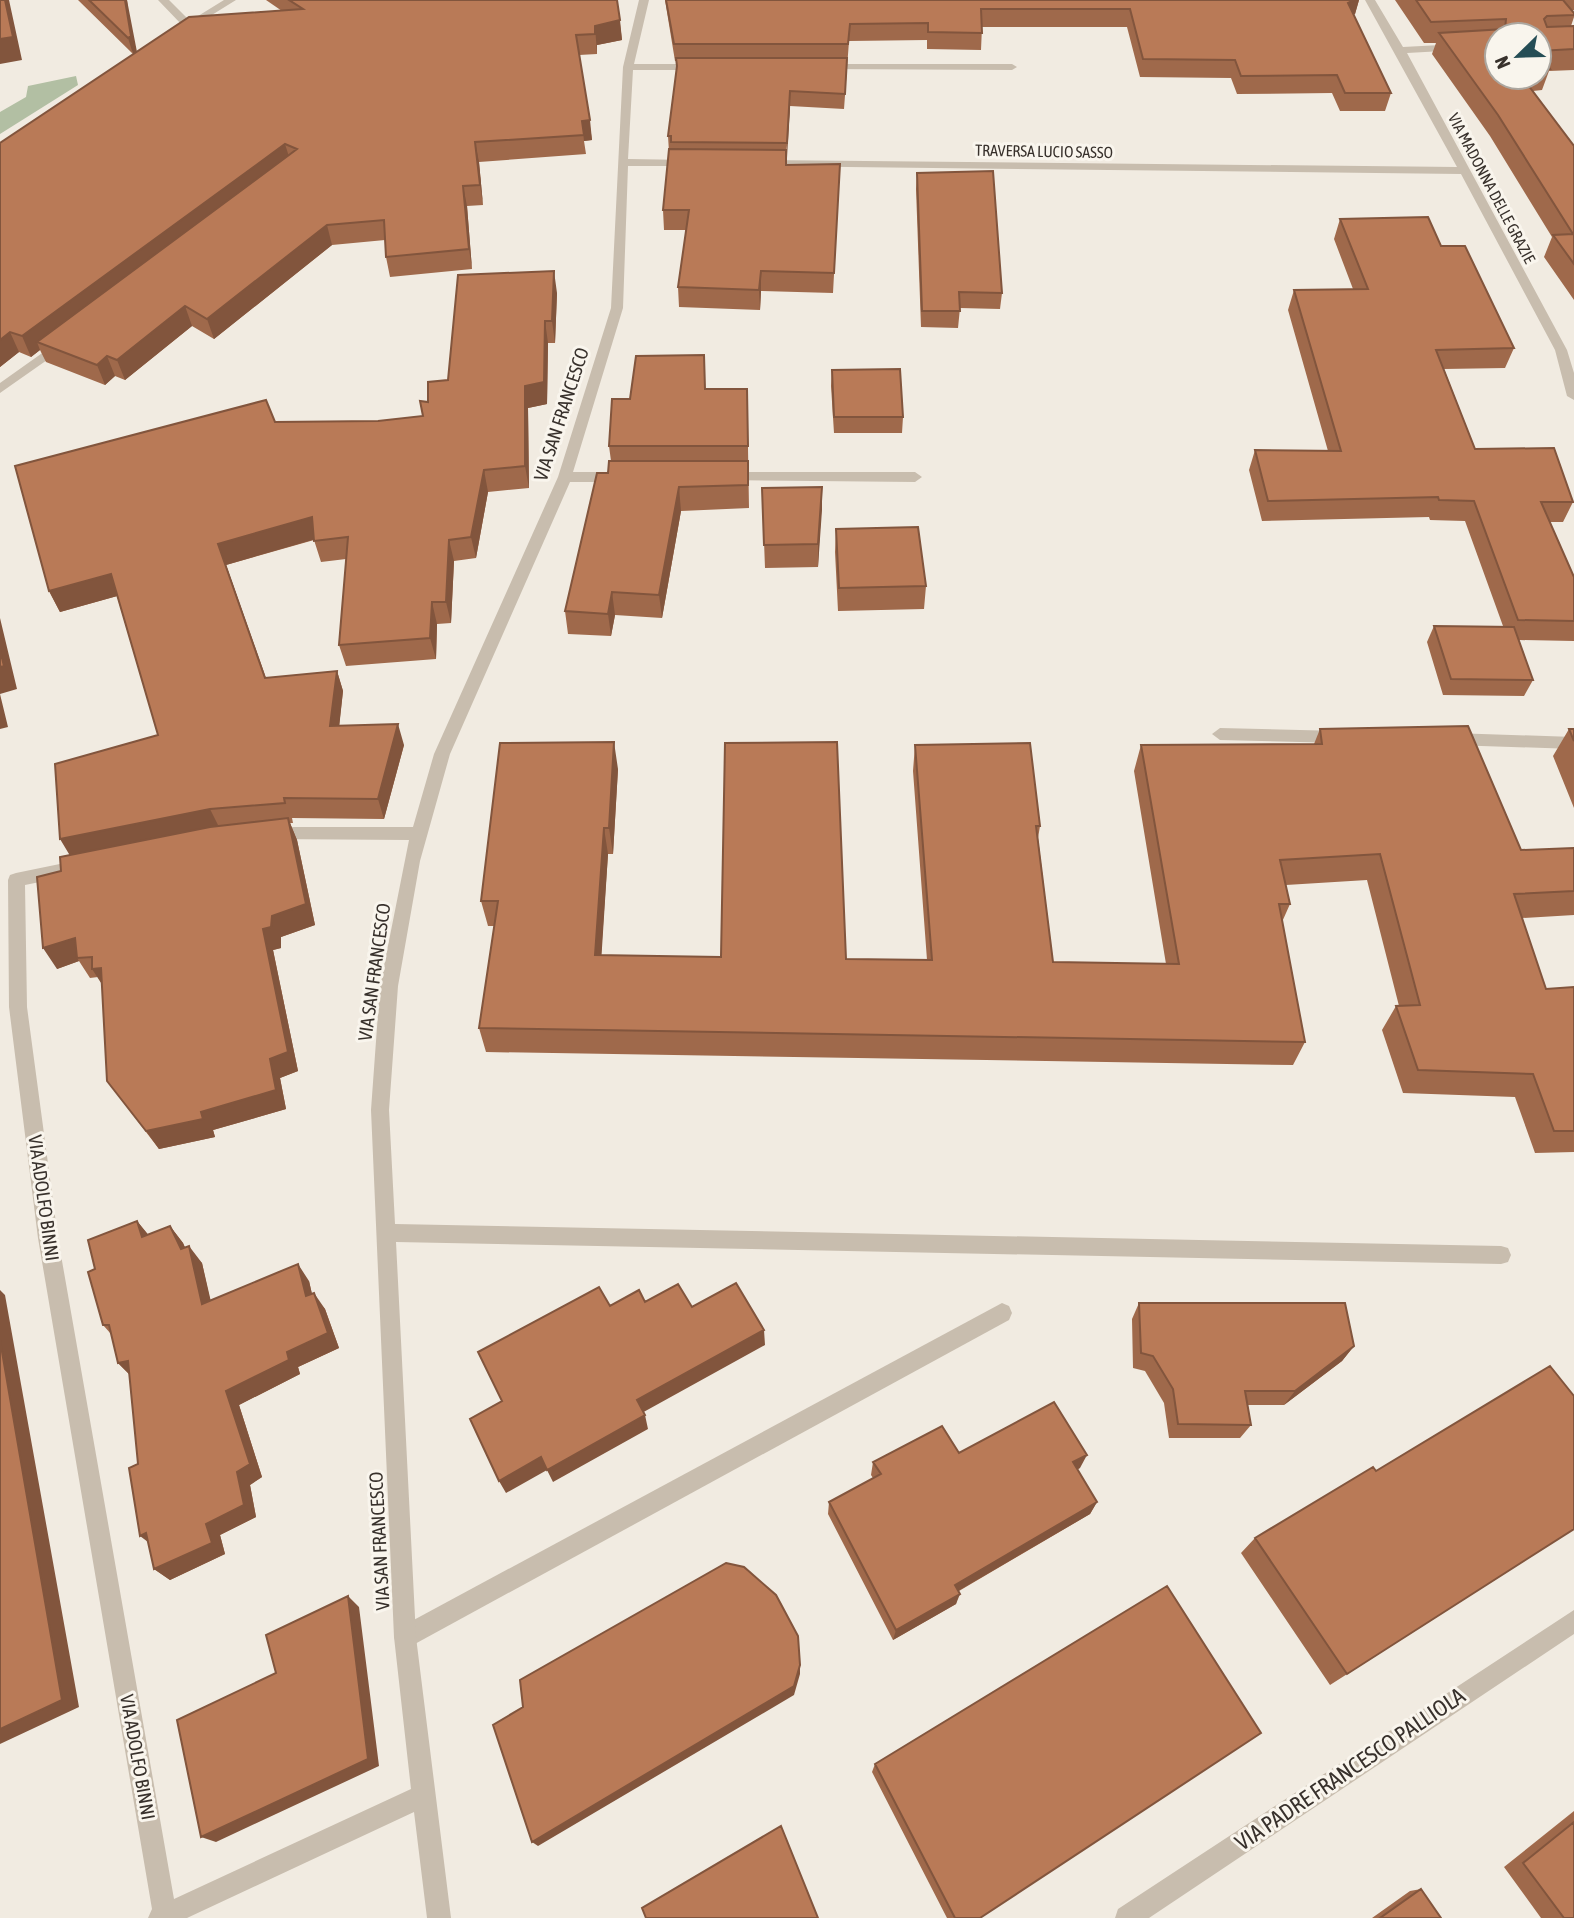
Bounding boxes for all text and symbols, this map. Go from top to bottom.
north arrow [1483,21,1553,91]
text: N [1490,53,1515,72]
street label: VIA MADONNA DELLE GRAZIE [1445,110,1539,266]
street label: TRAVERSA LUCIO SASSO [975,141,1113,161]
street label: VIA SAN FRANCESCO [529,345,593,483]
street label: VIA SAN FRANCESCO [353,902,395,1042]
street label: VIA ADOLFO BINNI [24,1134,64,1262]
street label: VIA SAN FRANCESCO [364,1471,394,1611]
street label: VIA PADRE FRANCESCO PALLIOLA [1230,1682,1470,1856]
street label: VIA ADOLFO BINNI [116,1693,160,1821]

